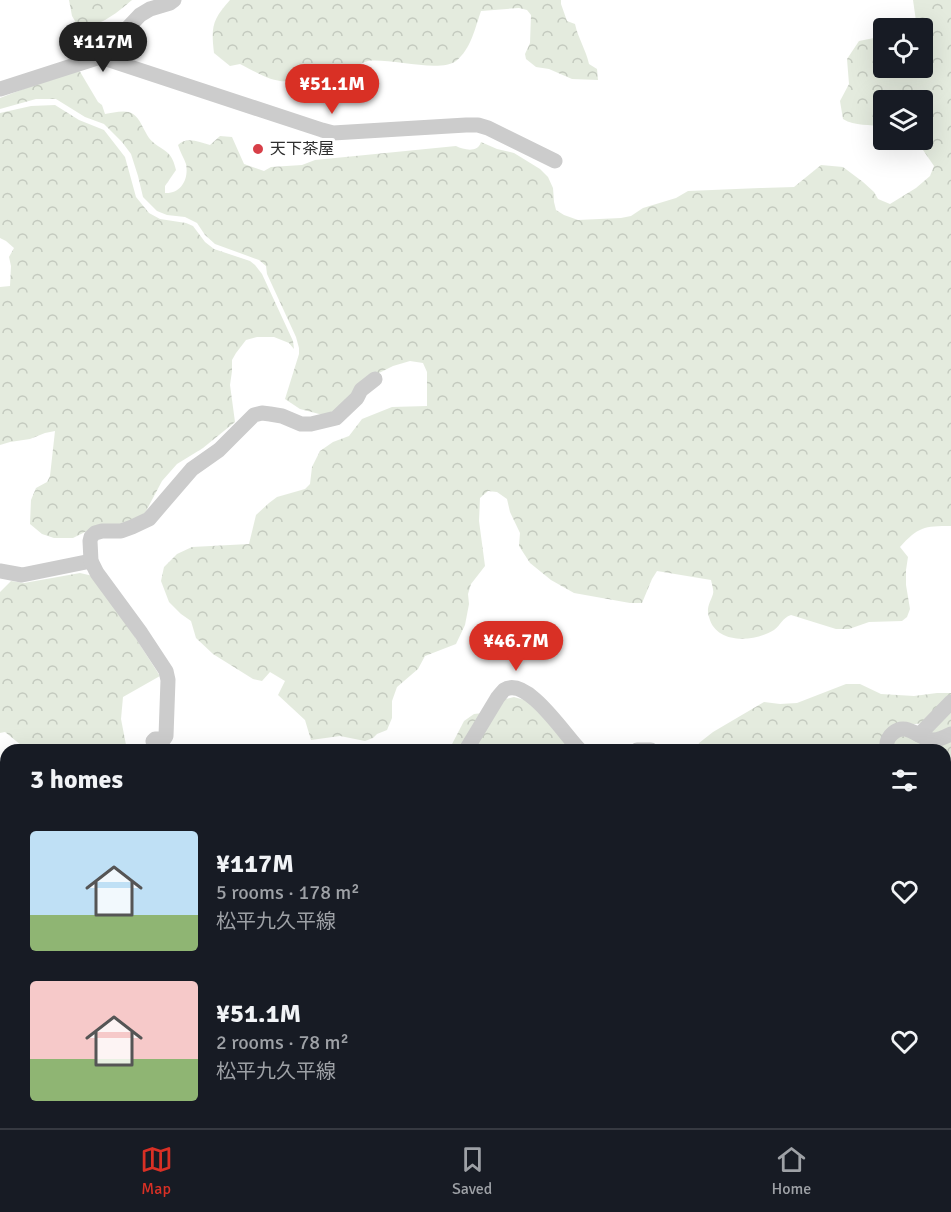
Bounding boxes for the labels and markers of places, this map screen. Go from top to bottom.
pin: ¥117M [61,22,145,73]
pin: ¥51.1M [283,64,381,115]
place label: 天下茶屋 [270,139,334,159]
marker: 天下茶屋 [251,142,265,156]
pin: ¥46.7M [467,621,565,672]

